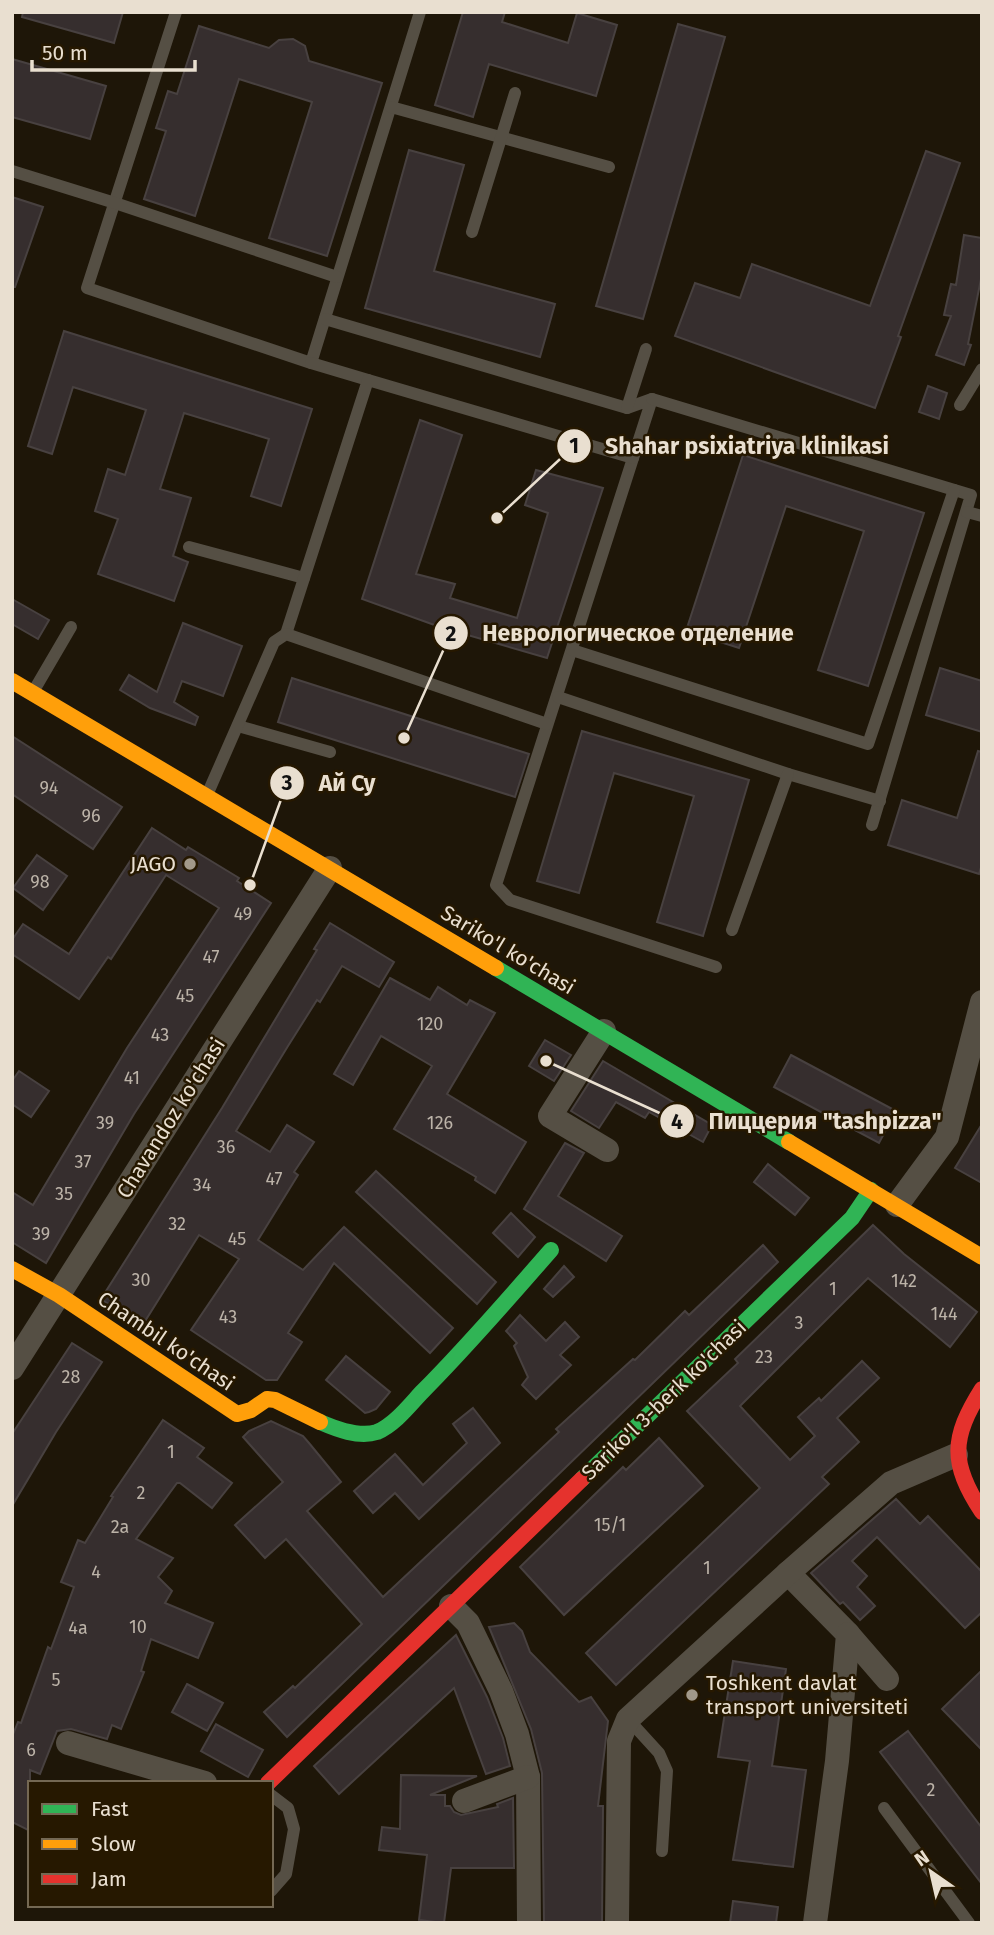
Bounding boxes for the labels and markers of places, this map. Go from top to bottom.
callout: Shahar psixiatriya klinikasi [556,424,903,468]
callout: Неврологическое отделение [433,611,807,655]
callout: Ай Су [270,761,390,805]
place label: JAGO [130,851,176,877]
marker: JAGO [182,856,198,872]
callout: Пиццерия "tashpizza" [659,1099,956,1143]
place label: Toshkent davlat transport universiteti [706,1670,908,1720]
marker: Toshkent davlat transport universiteti [684,1687,700,1703]

